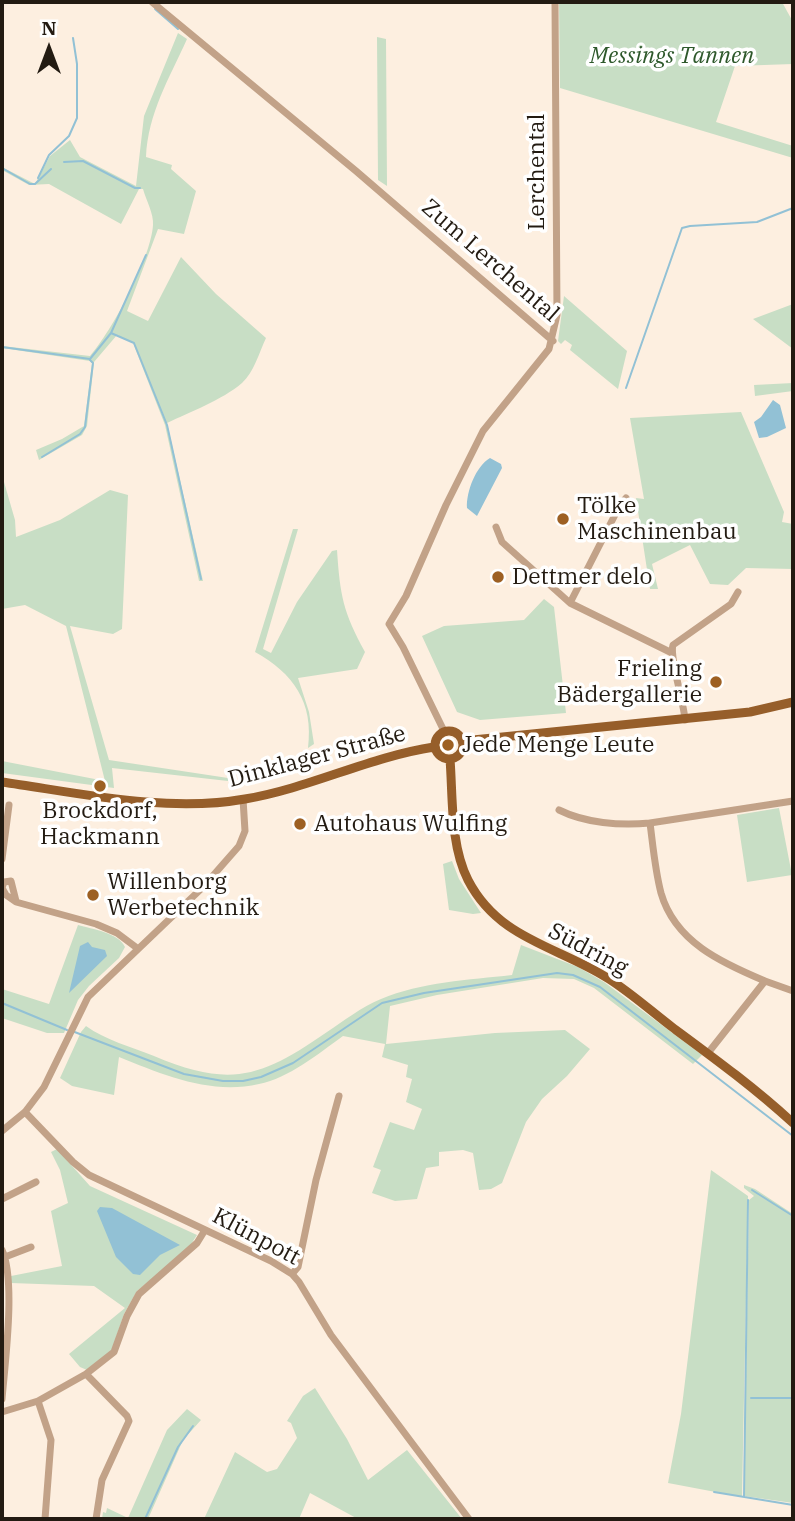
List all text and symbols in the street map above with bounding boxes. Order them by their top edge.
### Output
north arrow [14,14,84,84]
text: N [41,16,57,40]
park label: Messings Tannen [590,42,754,70]
street label: Lerchental [523,113,551,231]
street label: Zum Lerchental [416,194,564,328]
place label: Tölke Maschinenbau [577,492,737,546]
marker: Tölke Maschinenbau [555,511,571,527]
place label: Dettmer delo [512,563,653,591]
marker: Dettmer delo [490,569,506,585]
place label: Frieling Bädergallerie [557,655,702,709]
marker: Frieling Bädergallerie [708,674,724,690]
street label: Dinklager Straße [225,720,409,794]
place label: Jede Menge Leute [462,731,654,759]
marker: Jede Menge Leute [440,737,456,753]
marker: Brockdorf, Hackmann [92,778,108,794]
place label: Brockdorf, Hackmann [40,797,160,851]
place label: Autohaus Wulfing [314,810,507,838]
marker: Autohaus Wulfing [292,816,308,832]
place label: Willenborg Werbetechnik [107,868,259,922]
marker: Willenborg Werbetechnik [85,887,101,903]
street label: Südring [543,918,633,982]
street label: Klünpott [207,1202,305,1272]

